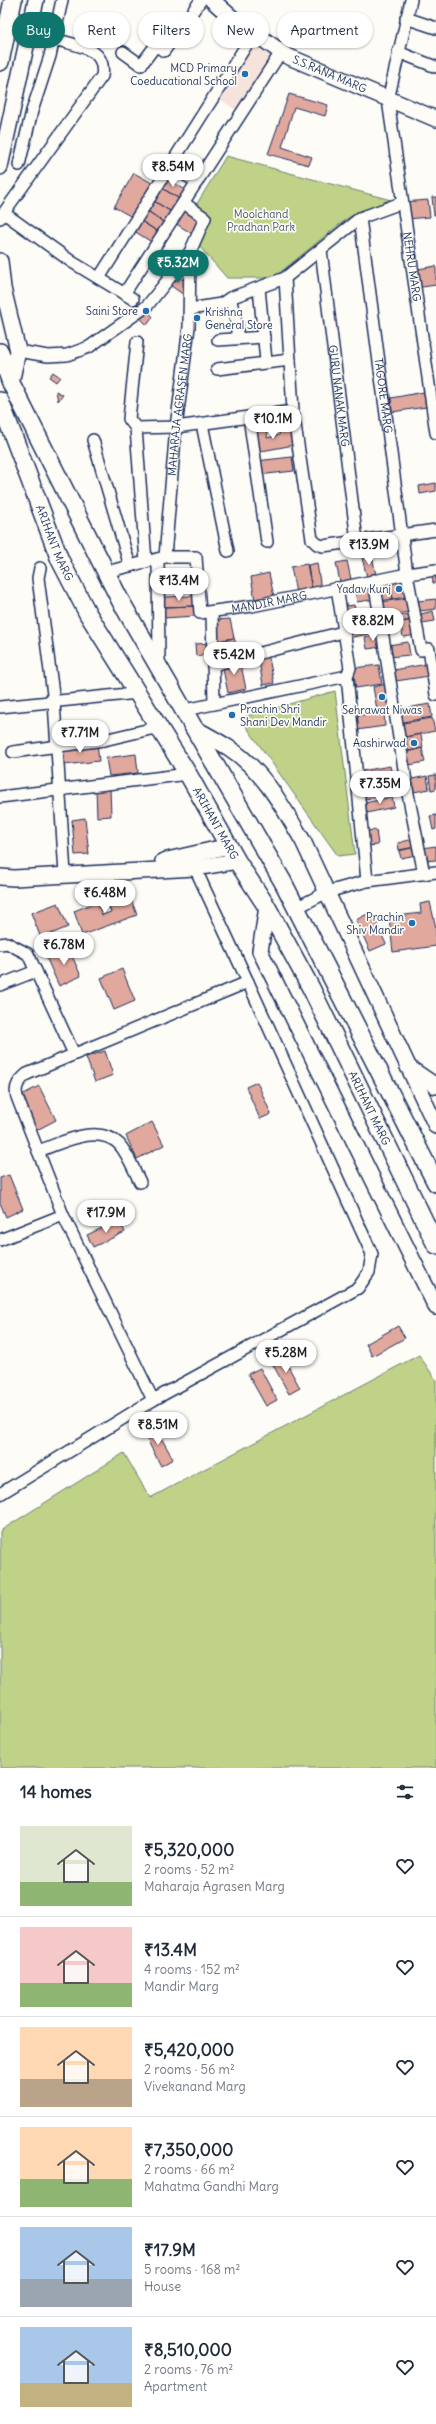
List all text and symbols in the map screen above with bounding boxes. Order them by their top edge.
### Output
chip: Buy [12,12,65,48]
chip: Rent [73,12,130,48]
chip: Filters [138,12,204,48]
chip: New [212,12,269,48]
chip: Apartment [277,12,373,48]
street label: S.S.RANA MARG [290,52,369,96]
place label: MCD Primary Coeducational School [130,61,237,88]
marker: MCD Primary Coeducational School [240,69,250,79]
pin: ₹8.54M [140,154,206,188]
text: ₹8.54M [151,158,195,175]
park label: Moolchand Pradhan Park [227,207,295,234]
street label: NEHRU MARG [400,231,424,302]
pin: ₹5.32M [145,250,211,284]
text: ₹5.32M [157,254,199,271]
place label: Saini Store [86,304,138,318]
place label: Krishna General Store [205,305,273,332]
marker: Saini Store [141,306,151,316]
marker: Krishna General Store [192,313,202,323]
street label: MAHARAJA AGRASEN MARG [165,333,195,476]
street label: GURU NANAK MARG [326,344,352,448]
street label: TAGORE MARG [372,357,395,434]
pin: ₹10.1M [240,406,306,440]
text: ₹10.1M [253,410,293,427]
street label: ARIHANT MARG [33,503,77,583]
pin: ₹13.9M [336,532,402,566]
text: ₹13.9M [349,536,389,553]
pin: ₹13.4M [146,568,212,602]
text: ₹13.4M [159,572,199,589]
place label: Yadav Kunj [337,582,391,596]
marker: Yadav Kunj [394,584,404,594]
street label: MANDIR MARG [230,588,308,616]
pin: ₹8.82M [340,608,406,642]
text: ₹8.82M [352,612,394,629]
pin: ₹5.42M [201,642,267,676]
text: ₹5.42M [213,646,255,663]
marker: Sehrawat Niwas [377,692,387,702]
place label: Prachin Shri Shani Dev Mandir [240,702,327,729]
place label: Sehrawat Niwas [342,703,422,717]
marker: Prachin Shri Shani Dev Mandir [227,710,237,720]
pin: ₹7.71M [47,720,113,754]
text: ₹7.71M [61,724,99,741]
place label: Aashirwad [353,736,407,750]
marker: Aashirwad [409,738,419,748]
pin: ₹7.35M [347,771,413,805]
text: ₹7.35M [359,775,401,792]
street label: ARIHANT MARG [190,785,242,862]
pin: ₹6.48M [72,880,138,914]
text: ₹6.48M [84,884,126,901]
place label: Prachin Shiv Mandir [346,910,405,937]
marker: Prachin Shiv Mandir [407,918,417,928]
pin: ₹6.78M [31,932,97,966]
text: ₹6.78M [43,936,85,953]
street label: ARIHANT MARG [345,1069,393,1148]
pin: ₹17.9M [73,1200,139,1234]
text: ₹17.9M [86,1204,126,1221]
pin: ₹5.28M [253,1340,319,1374]
text: ₹5.28M [265,1344,307,1361]
pin: ₹8.51M [125,1412,191,1446]
text: ₹8.51M [138,1416,178,1433]
text: 14 homes [20,1781,92,1803]
icon: filters [394,1781,416,1803]
text: ₹5,320,000 [144,1839,234,1861]
icon: home [52,1842,100,1890]
icon: heart [394,1855,416,1877]
text: 2 rooms · 52 m² [144,1861,234,1878]
text: Maharaja Agrasen Marg [144,1878,285,1895]
text: ₹13.4M [144,1939,197,1961]
icon: home [52,1943,100,1991]
icon: heart [394,1956,416,1978]
text: 4 rooms · 152 m² [144,1961,240,1978]
text: Mandir Marg [144,1978,219,1995]
text: ₹5,420,000 [144,2039,234,2061]
icon: home [52,2043,100,2091]
icon: heart [394,2056,416,2078]
text: 2 rooms · 56 m² [144,2061,235,2078]
text: Vivekanand Marg [144,2078,246,2095]
text: ₹7,350,000 [144,2139,233,2161]
icon: home [52,2143,100,2191]
icon: heart [394,2156,416,2178]
text: 2 rooms · 66 m² [144,2161,235,2178]
text: Mahatma Gandhi Marg [144,2178,279,2195]
text: ₹17.9M [144,2239,196,2261]
icon: home [52,2243,100,2291]
icon: heart [394,2256,416,2278]
text: 5 rooms · 168 m² [144,2261,240,2278]
text: House [144,2278,181,2295]
text: ₹8,510,000 [144,2339,232,2361]
icon: home [52,2343,100,2391]
icon: heart [394,2356,416,2378]
text: 2 rooms · 76 m² [144,2361,233,2378]
text: Apartment [144,2378,207,2395]

